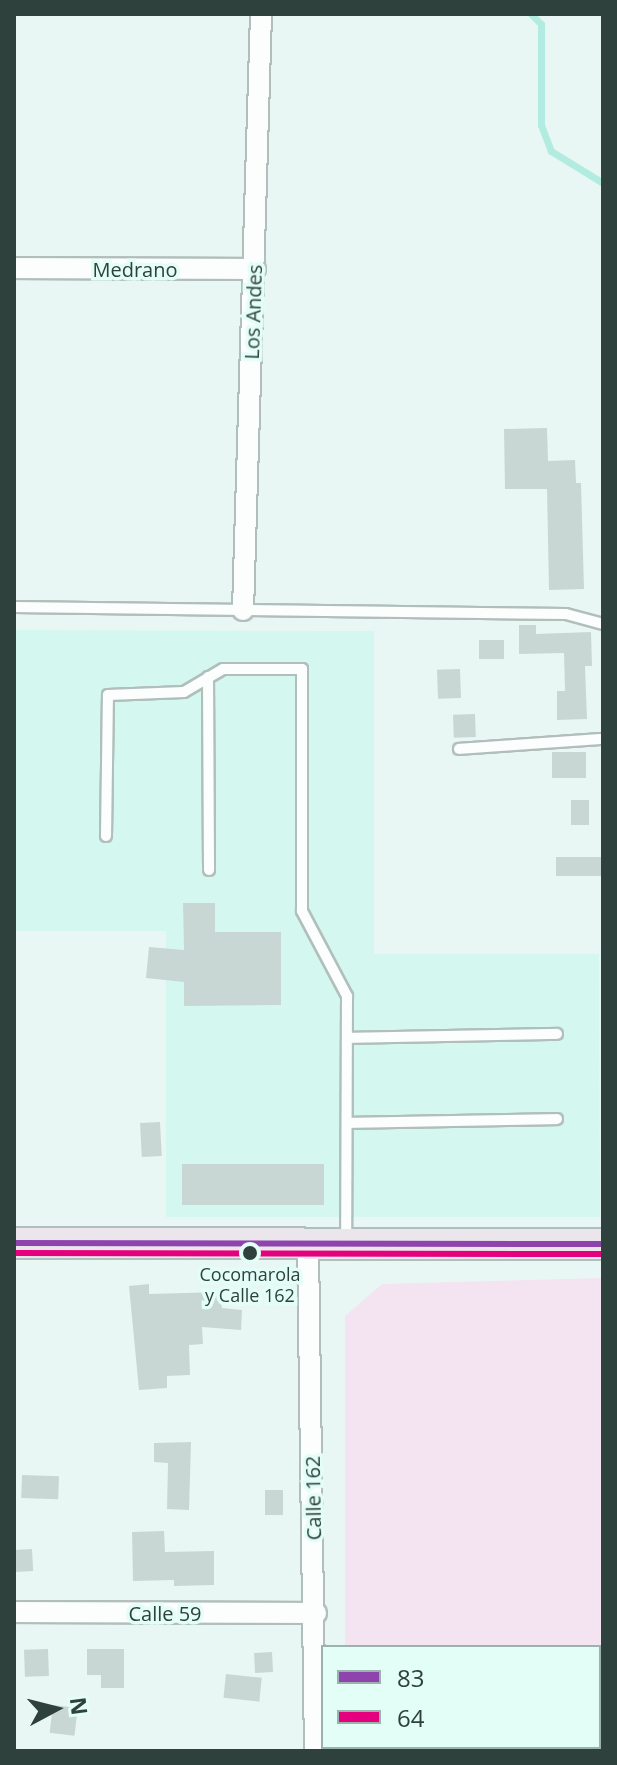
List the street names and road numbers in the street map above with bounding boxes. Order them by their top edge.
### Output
street label: Medrano [92,257,178,281]
street label: Los Andes [239,264,267,360]
street label: Calle 162 [300,1456,326,1540]
street label: Calle 59 [128,1601,202,1625]

